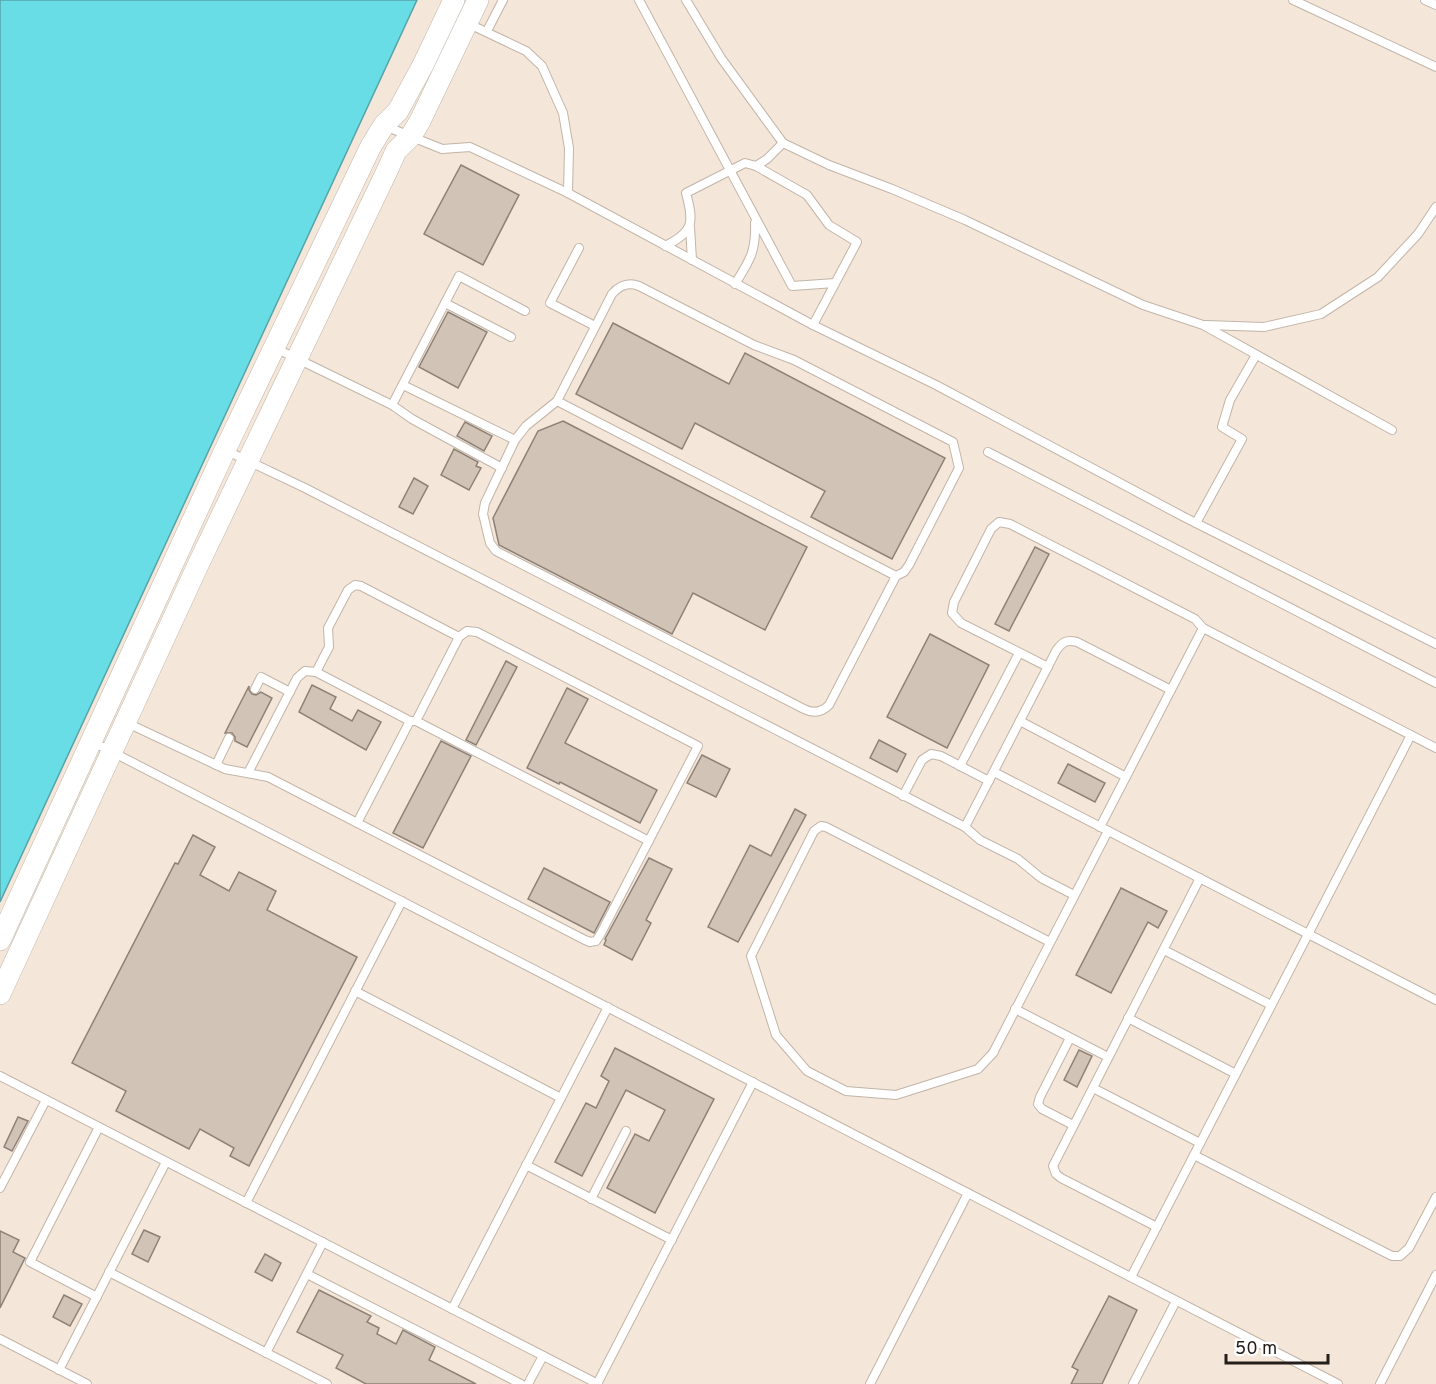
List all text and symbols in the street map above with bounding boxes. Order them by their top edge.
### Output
scale bar [1226,1327,1328,1365]
text: 50 m [1235,1338,1277,1361]

